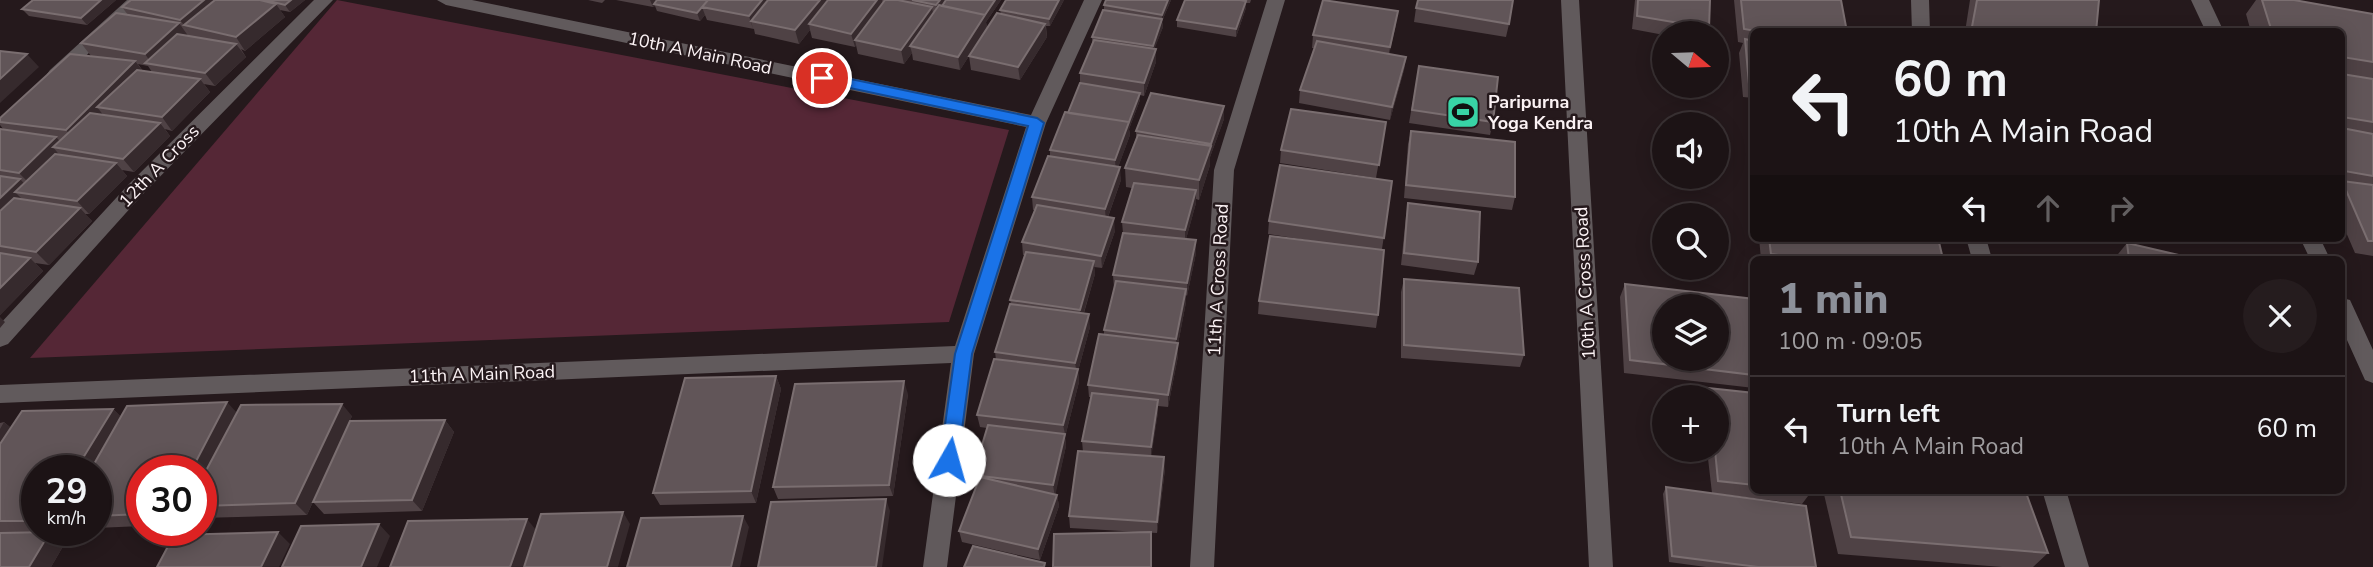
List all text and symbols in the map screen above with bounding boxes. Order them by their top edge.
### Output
north arrow [1652,21,1729,98]
map controls [1652,21,1729,462]
street label: 10th A Main Road [626,26,774,80]
text: 60 m [1893,46,2008,113]
pin [792,48,852,108]
icon: left [1778,56,1869,147]
icon: arrive [803,59,841,97]
place label: Paripurna Yoga Kendra [1487,90,1593,135]
sports icon: Paripurna Yoga Kendra [1444,93,1482,131]
text: 10th A Main Road [1893,110,2153,153]
button: sound [1652,112,1729,189]
street label: 12th A Cross [113,119,205,213]
icon: left [1956,189,1994,227]
icon: ahead [2029,189,2067,227]
icon: right [2102,189,2140,227]
street label: 11th A Cross Road [1202,203,1234,357]
button: search [1652,203,1729,280]
street label: 10th A Cross Road [1569,206,1601,360]
text: 1 min [1778,271,1888,328]
button: close [2243,279,2317,353]
button: layers [1652,294,1729,371]
text: 100 m · 09:05 [1778,326,1923,357]
street label: 11th A Main Road [408,359,556,389]
button: + [1652,385,1729,462]
text: Turn left [1837,396,1940,431]
icon: left [1778,410,1816,448]
text: 60 m [2257,411,2317,446]
position arrow [912,423,986,497]
text: 10th A Main Road [1837,431,2024,462]
speed limit sign: 30 [126,455,217,546]
text: 29 [45,468,88,515]
text: km/h [47,506,86,530]

